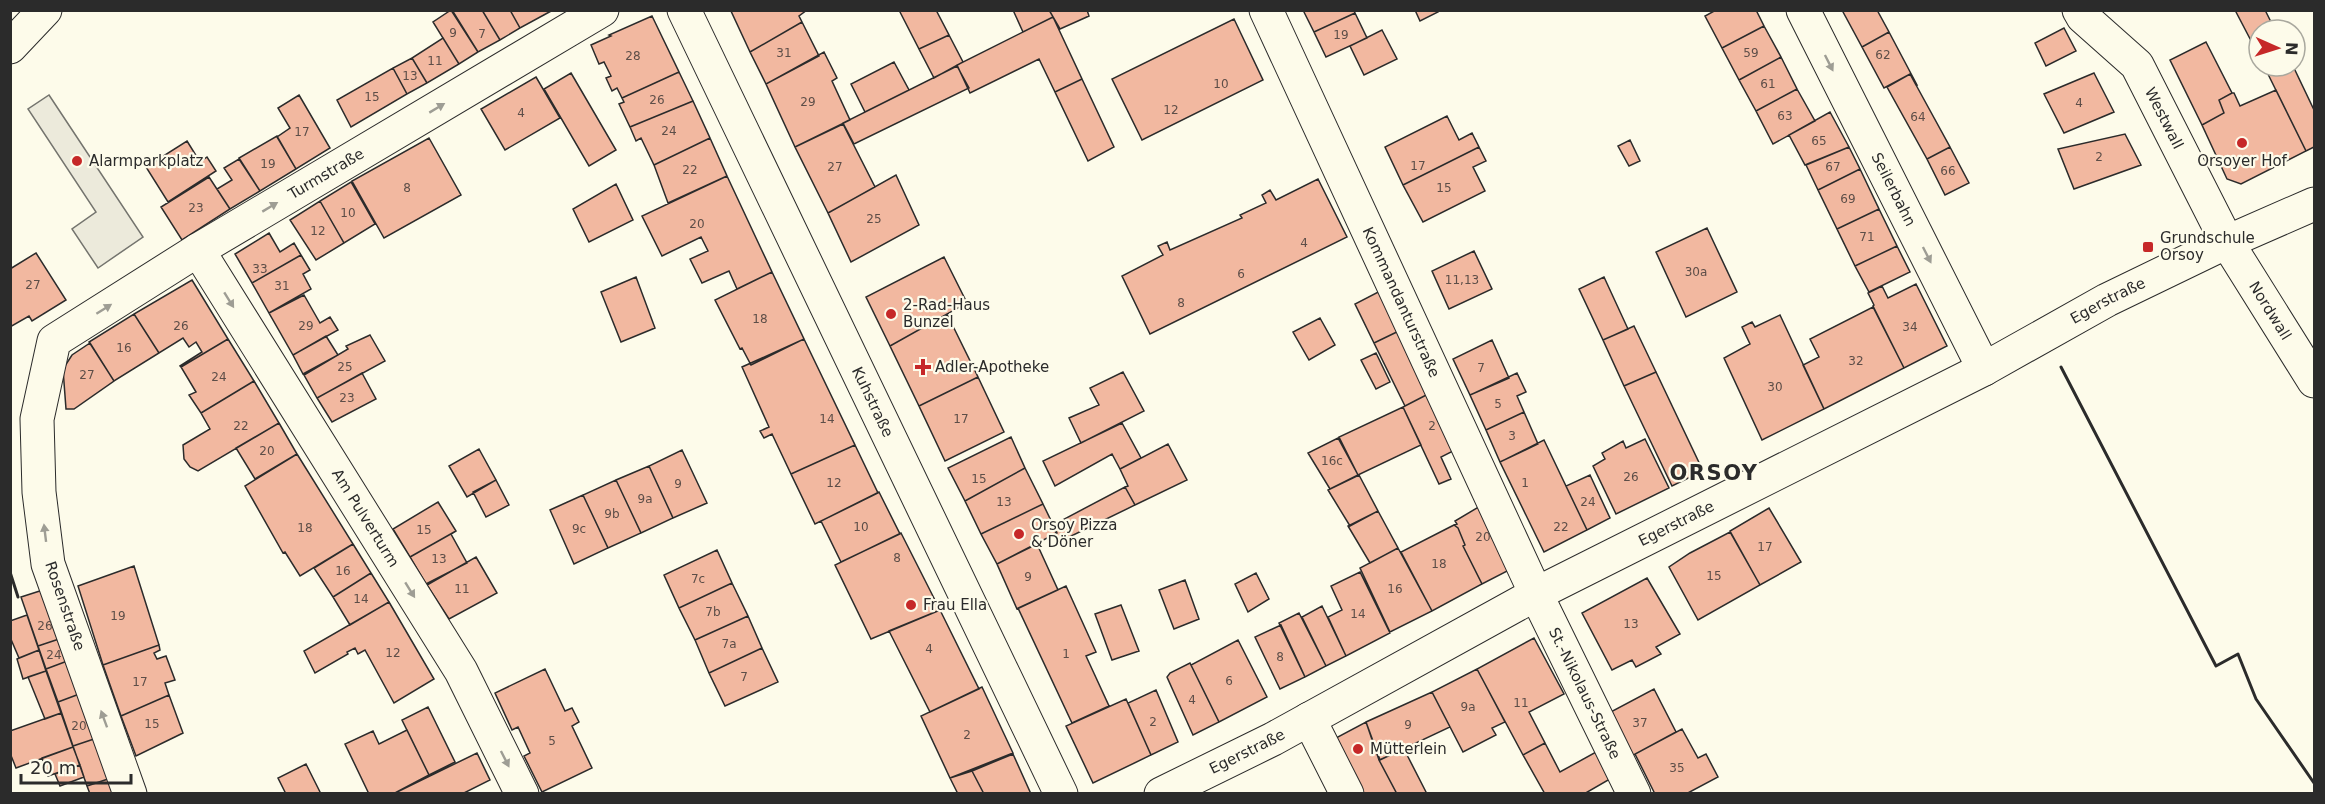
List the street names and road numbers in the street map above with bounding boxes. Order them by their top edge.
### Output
street label: Westwall [2141,84,2187,152]
street label: Turmstraße [284,144,367,204]
street label: Seilerbahn [1867,150,1920,229]
street label: Kommandanturstraße [1359,224,1444,380]
street label: Egerstraße [2067,274,2148,328]
street label: Nordwall [2245,278,2295,343]
street label: Kuhstraße [848,364,897,440]
street label: Am Pulverturm [328,466,403,570]
street label: Egerstraße [1635,497,1717,550]
street label: Rosenstraße [41,559,89,653]
street label: St.-Nikolaus-Straße [1545,625,1624,762]
street label: Egerstraße [1206,725,1288,778]

